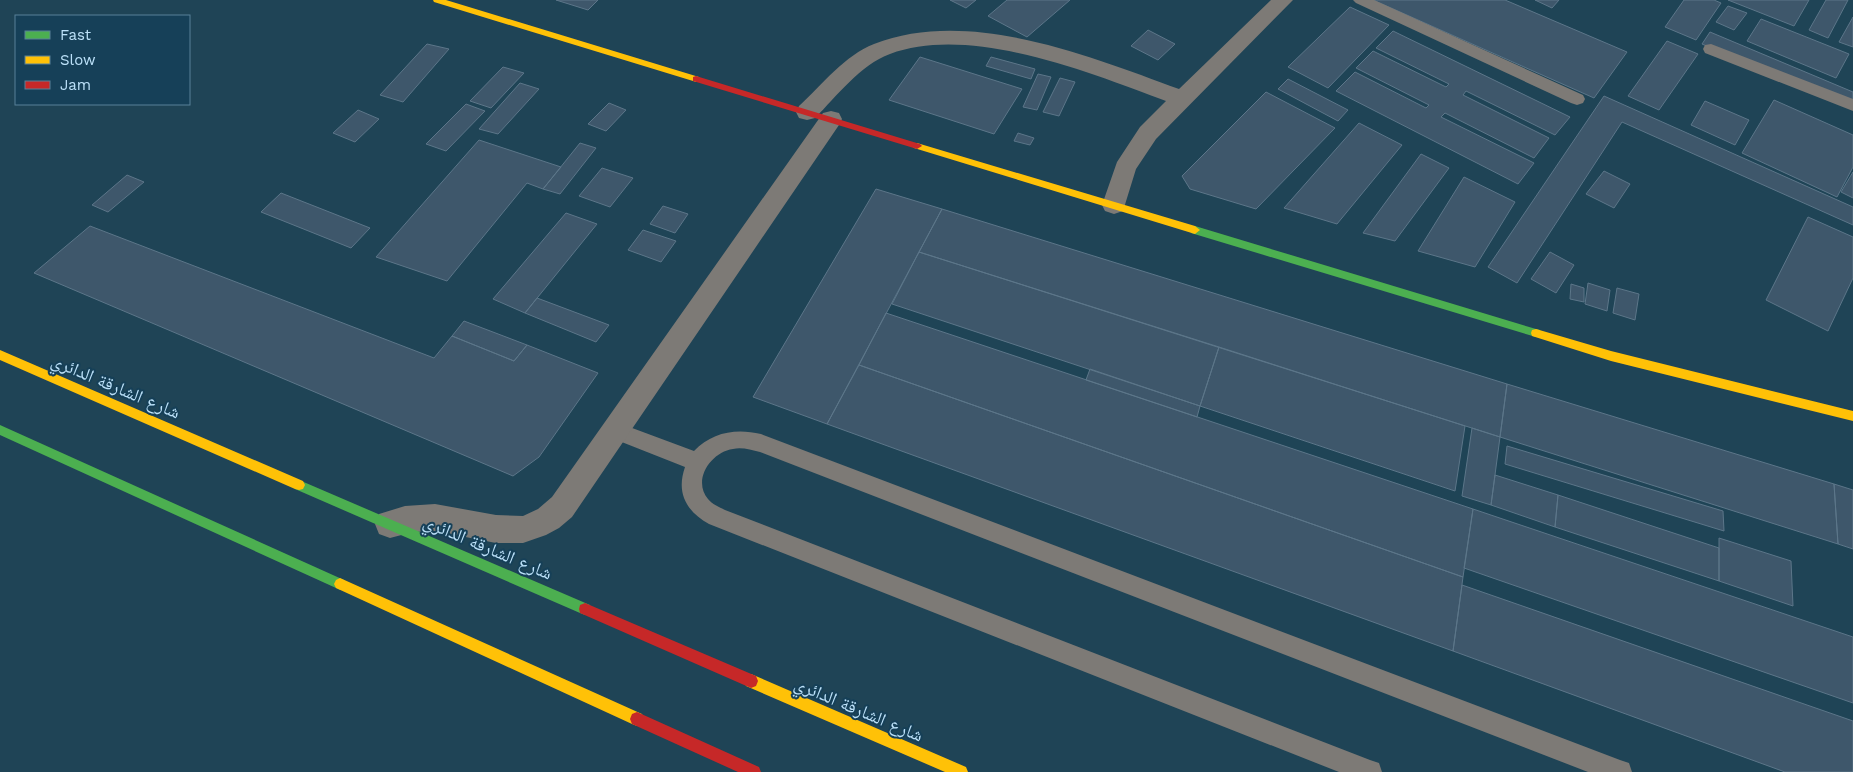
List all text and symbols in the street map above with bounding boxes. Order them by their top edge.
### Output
legend [15,15,190,105]
text: Fast [60,26,92,44]
text: Slow [60,51,96,69]
text: Jam [60,76,91,94]
street label: شارع الشارقة الدائري [47,349,184,427]
street label: شارع الشارقة الدائري [419,510,556,588]
street label: شارع الشارقة الدائري [790,672,927,750]

